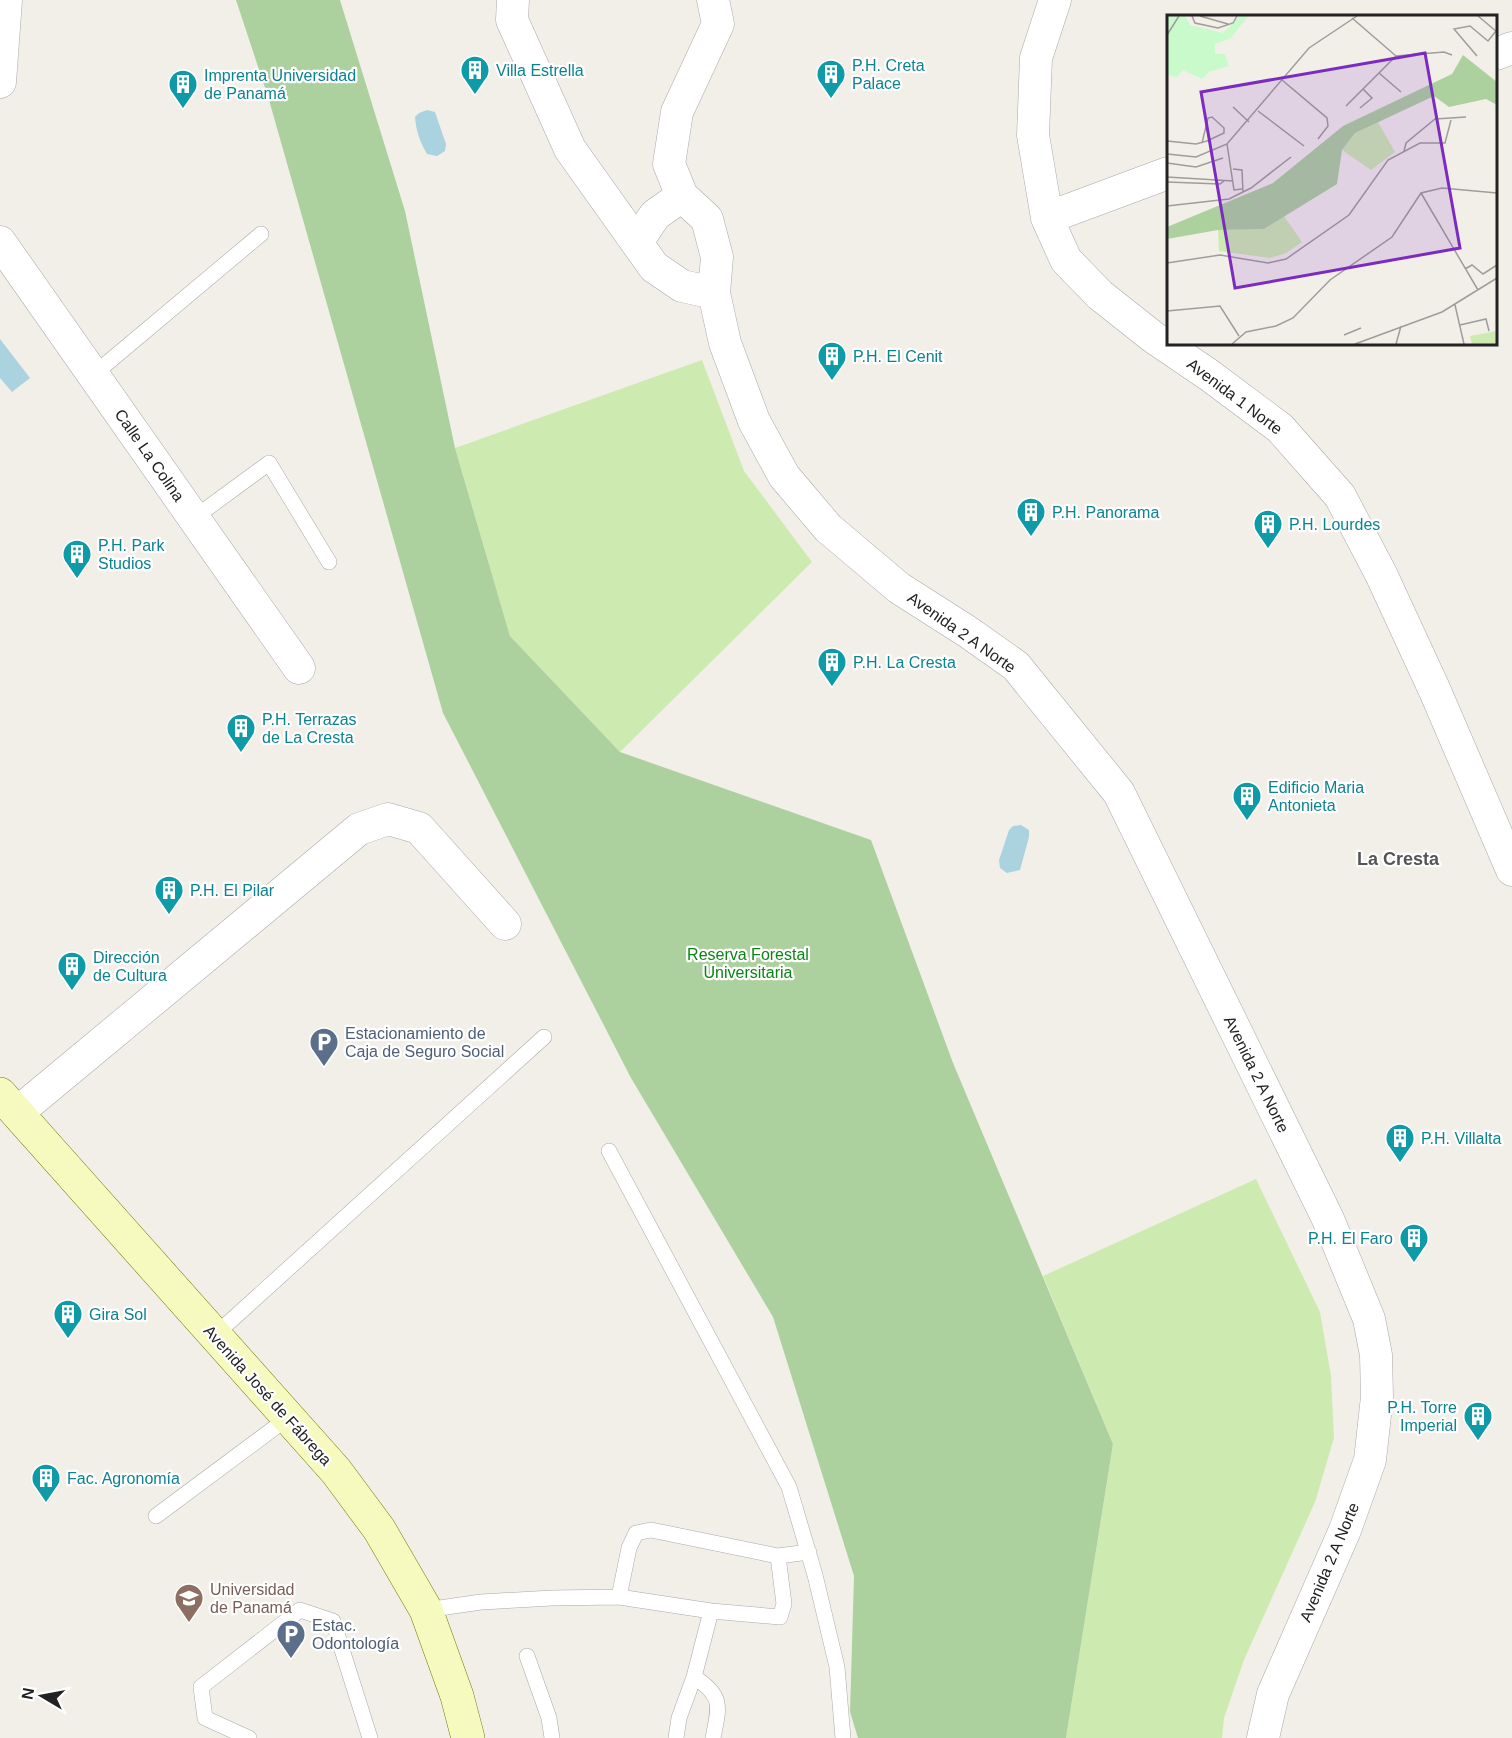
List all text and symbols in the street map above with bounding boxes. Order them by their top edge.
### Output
inset map [1167,15,1497,345]
building icon: Villa Estrella [459,54,491,96]
place label: P.H. Creta Palace [852,57,925,92]
building icon: P.H. Creta Palace [815,58,847,100]
place label: Villa Estrella [496,62,584,79]
place label: Imprenta Universidad de Panamá [204,67,356,102]
building icon: Imprenta Universidad de Panamá [167,68,199,110]
building icon: P.H. El Cenit [816,340,848,382]
place label: P.H. El Cenit [853,348,943,365]
street label: Avenida 1 Norte [1184,355,1286,438]
street label: Calle La Colina [112,406,188,505]
building icon: P.H. Panorama [1015,496,1047,538]
place label: P.H. Panorama [1052,504,1159,521]
building icon: P.H. Lourdes [1252,508,1284,550]
place label: P.H. Lourdes [1289,516,1380,533]
place label: P.H. Park Studios [98,537,165,572]
building icon: P.H. Park Studios [61,538,93,580]
street label: Avenida 2 A Norte [904,589,1019,676]
building icon: P.H. La Cresta [816,646,848,688]
place label: P.H. La Cresta [853,654,956,671]
place label: P.H. Terrazas de La Cresta [262,711,357,746]
building icon: P.H. Terrazas de La Cresta [225,712,257,754]
place label: Edificio Maria Antonieta [1268,779,1364,814]
building icon: Edificio Maria Antonieta [1231,780,1263,822]
district label: La Cresta [1357,849,1440,869]
building icon: P.H. El Pilar [153,874,185,916]
place label: P.H. El Pilar [190,882,275,899]
park label: Reserva Forestal Universitaria [687,946,809,981]
place label: Dirección de Cultura [93,949,167,984]
building icon: Dirección de Cultura [56,950,88,992]
street label: Avenida 2 A Norte [1221,1013,1292,1135]
place label: Estacionamiento de Caja de Seguro Social [345,1025,504,1060]
parking icon: Estacionamiento de Caja de Seguro Social [308,1026,340,1068]
building icon: P.H. Villalta [1384,1122,1416,1164]
place label: P.H. Villalta [1421,1130,1501,1147]
building icon: P.H. El Faro [1398,1222,1430,1264]
place label: P.H. El Faro [1308,1230,1393,1247]
building icon: Gira Sol [52,1298,84,1340]
place label: Gira Sol [89,1306,147,1323]
street label: Avenida José de Fábrega [200,1322,335,1469]
place label: P.H. Torre Imperial [1387,1399,1457,1434]
building icon: P.H. Torre Imperial [1462,1400,1494,1442]
building icon: Fac. Agronomía [30,1462,62,1504]
place label: Fac. Agronomía [67,1470,180,1487]
street label: Avenida 2 A Norte [1297,1500,1362,1624]
place label: Universidad de Panamá [210,1581,294,1616]
school or university icon: Universidad de Panamá [173,1582,205,1624]
place label: Estac. Odontología [312,1617,399,1652]
parking icon: Estac. Odontología [275,1618,307,1660]
north arrow [12,1666,72,1726]
text: N [18,1686,37,1701]

